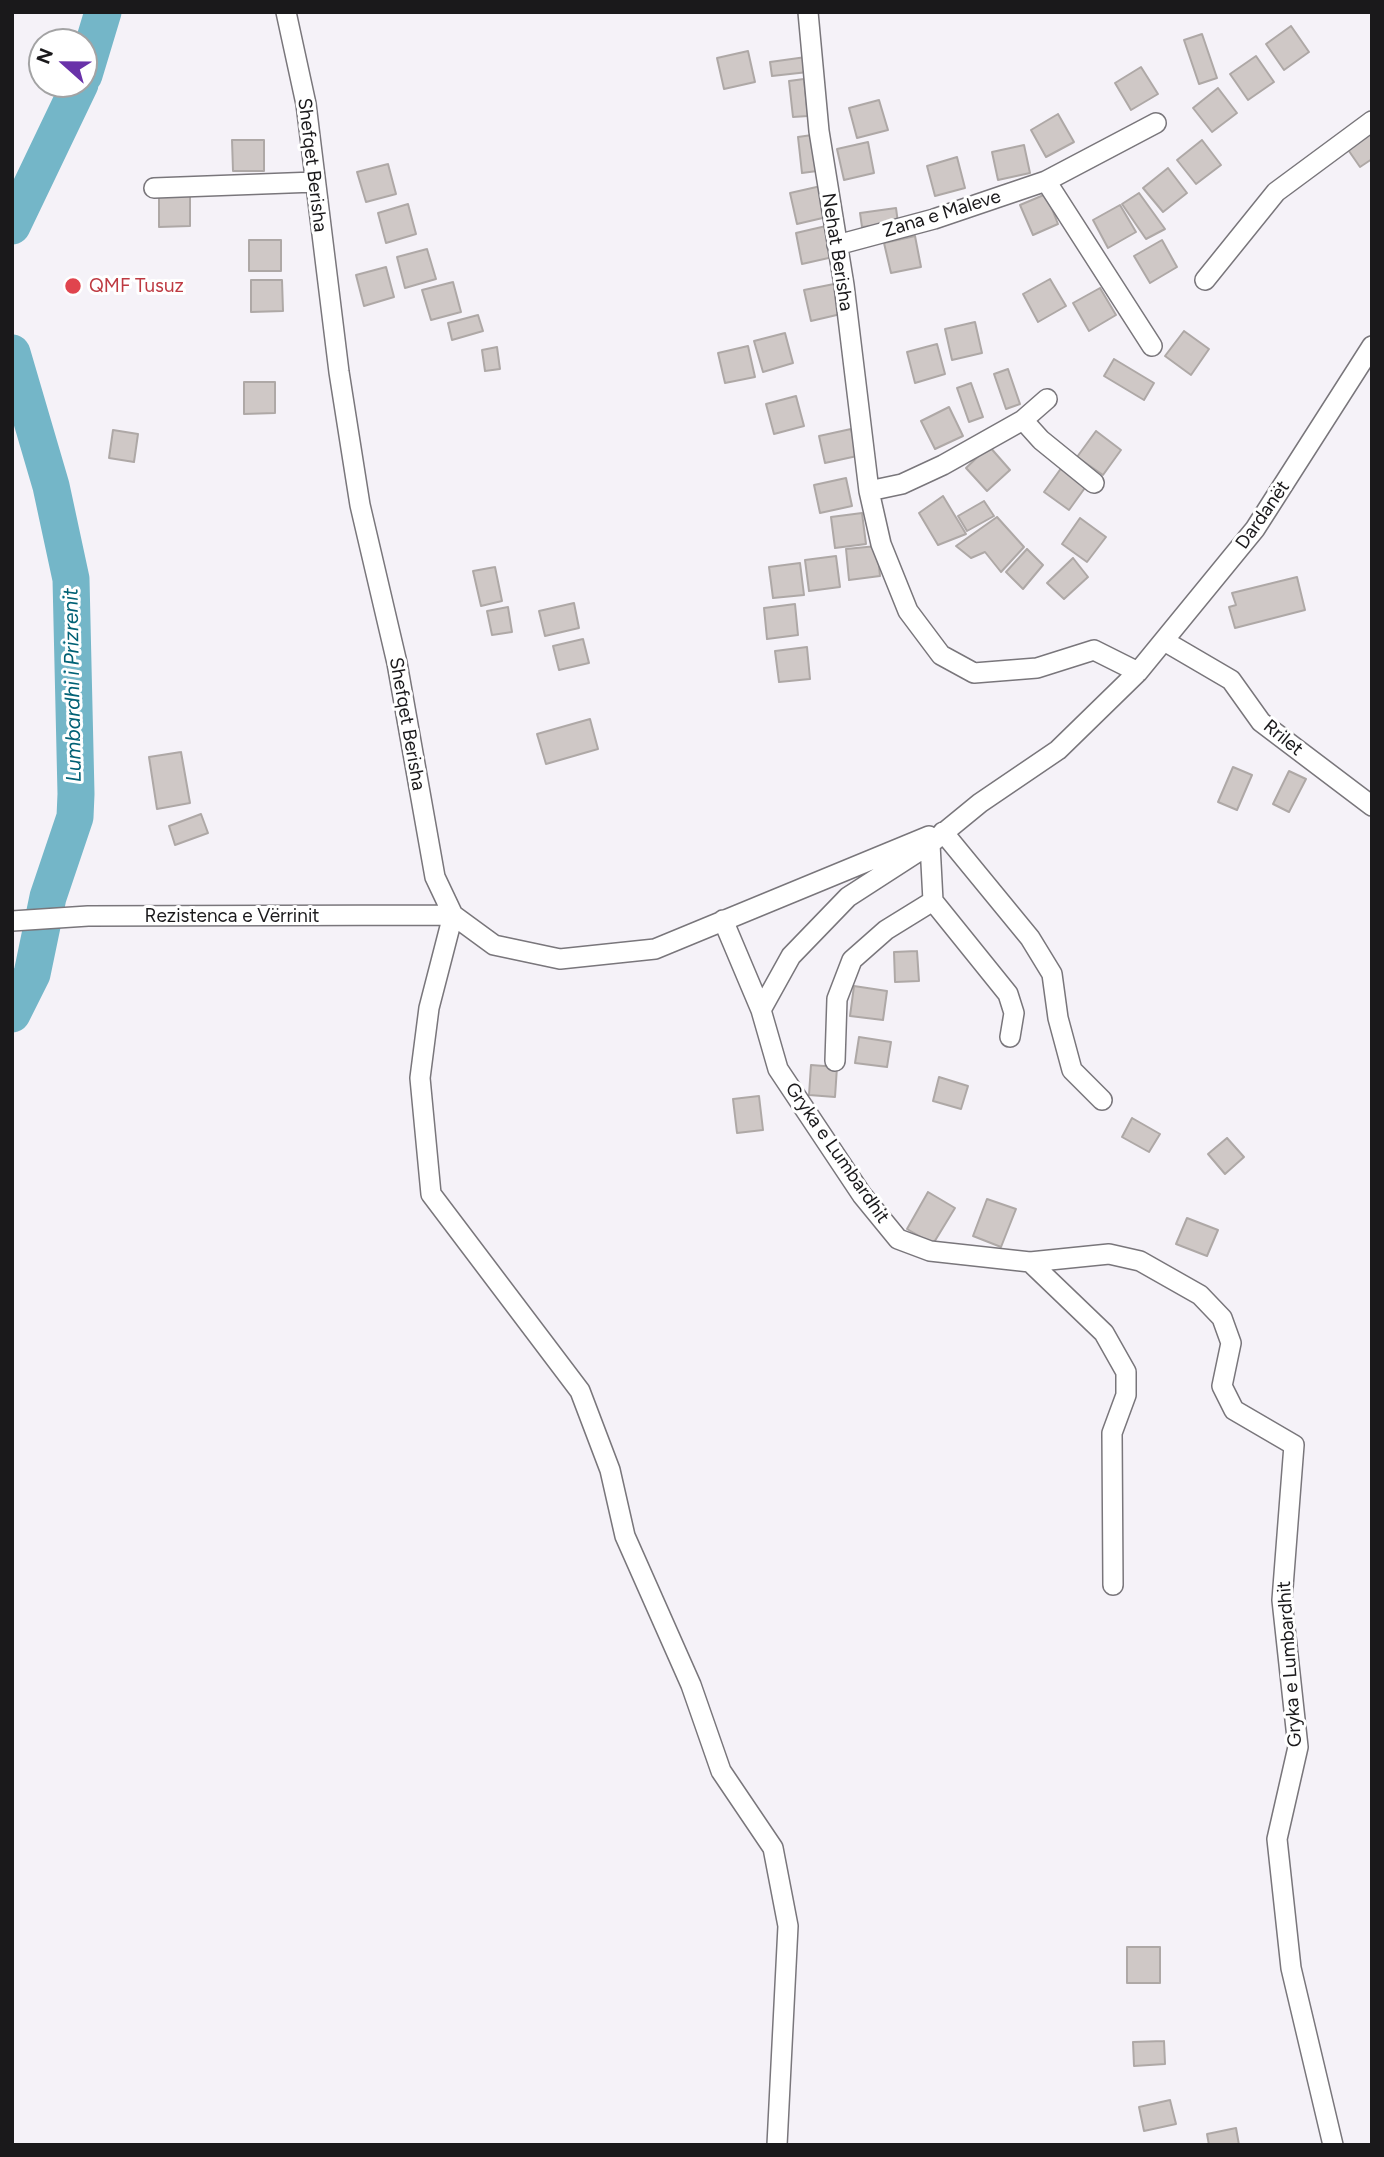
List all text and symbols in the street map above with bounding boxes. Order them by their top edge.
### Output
north arrow [28,28,98,98]
text: N [31,45,58,67]
street label: Shefqet Berisha [292,97,332,233]
street label: Zana e Maleve [880,185,1004,243]
street label: Nehat Berisha [816,191,858,313]
place label: QMF Tusuz [89,275,184,297]
marker: QMF Tusuz [63,276,83,296]
street label: Dardanët [1231,476,1295,554]
water label: Lumbardhi i Prizrenit [59,588,87,782]
street label: Shefqet Berisha [384,656,430,792]
street label: Rrilet [1259,715,1307,761]
street label: Rezistenca e Vërrinit [145,905,319,927]
street label: Gryka e Lumbardhit [780,1078,894,1228]
street label: Gryka e Lumbardhit [1273,1580,1307,1748]

